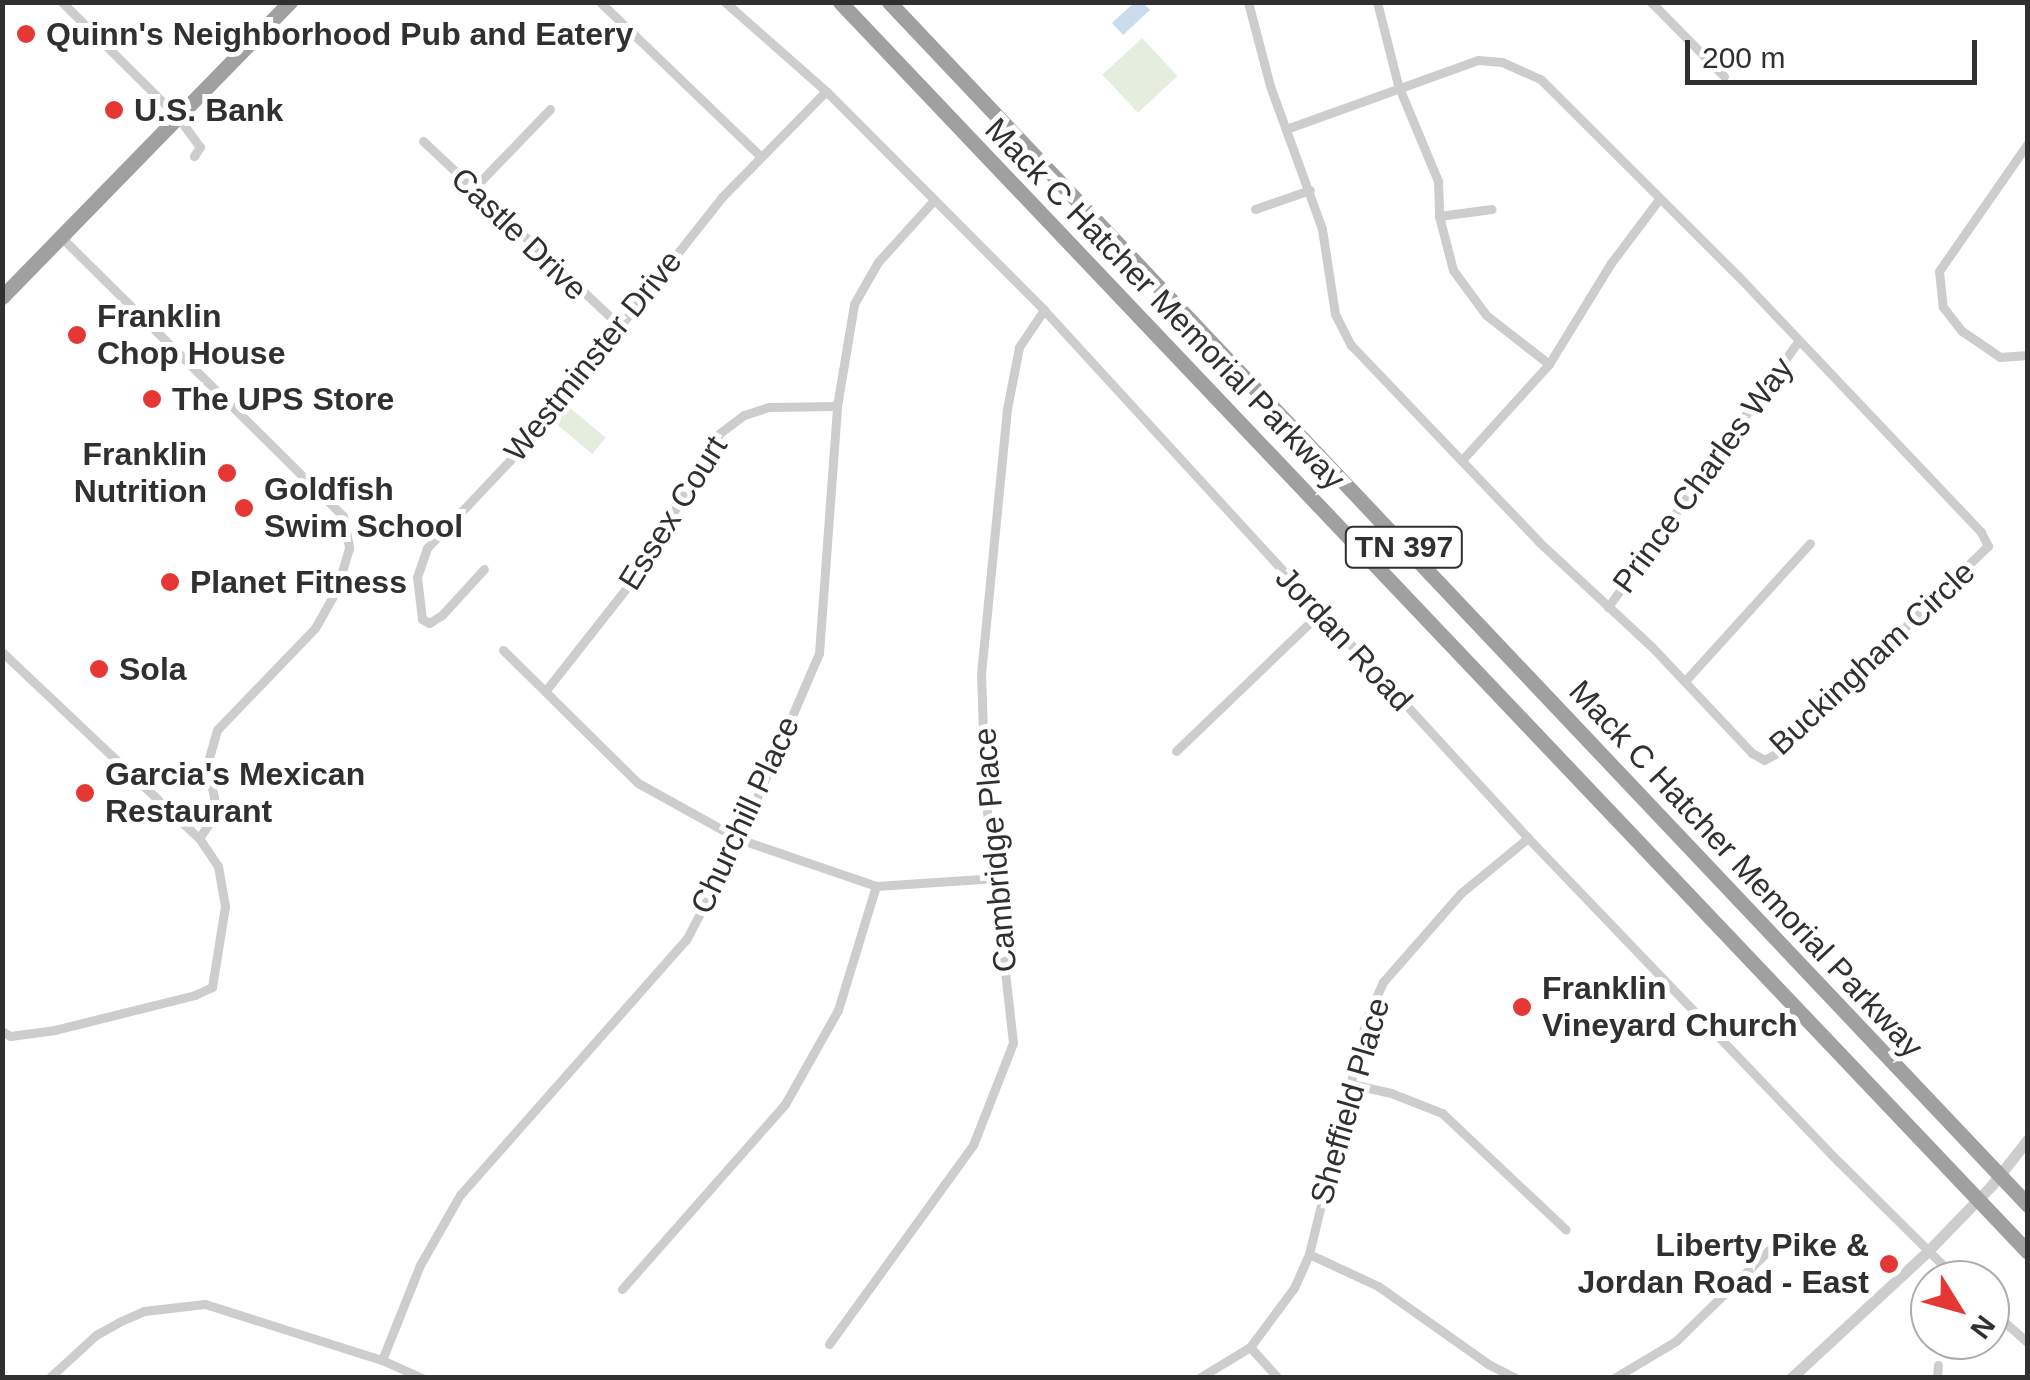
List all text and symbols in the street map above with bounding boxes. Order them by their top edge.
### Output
place label: Quinn's Neighborhood Pub and Eatery [46,15,633,53]
scale bar [1690,20,1982,82]
marker: Quinn's Neighborhood Pub and Eatery [15,23,37,45]
text: 200 m [1702,41,1785,74]
place label: U.S. Bank [134,91,283,129]
marker: U.S. Bank [103,99,125,121]
street label: Mack C Hatcher Memorial Parkway [977,110,1353,498]
street label: Castle Drive [443,160,595,308]
street label: Westminster Drive [496,243,690,469]
place label: Franklin Chop House [97,298,285,373]
marker: Franklin Chop House [66,324,88,346]
street label: Prince Charles Way [1605,350,1801,600]
place label: The UPS Store [172,380,394,418]
marker: The UPS Store [141,388,163,410]
street label: Essex Court [611,429,735,597]
place label: Franklin Nutrition [74,436,207,511]
marker: Franklin Nutrition [216,462,238,484]
place label: Goldfish Swim School [264,471,463,546]
marker: Goldfish Swim School [233,497,255,519]
road number: TN 397 [1344,522,1464,572]
street label: Buckingham Circle [1761,553,1983,763]
street label: Jordan Road [1267,559,1421,719]
place label: Planet Fitness [190,563,407,601]
marker: Planet Fitness [159,571,181,593]
place label: Sola [119,650,187,688]
marker: Sola [88,658,110,680]
street label: Mack C Hatcher Memorial Parkway [1561,673,1931,1065]
street label: Churchill Place [683,710,807,920]
street label: Cambridge Place [965,726,1025,974]
place label: Garcia's Mexican Restaurant [105,756,365,831]
marker: Garcia's Mexican Restaurant [74,782,96,804]
place label: Franklin Vineyard Church [1542,970,1797,1045]
street label: Sheffield Place [1302,993,1398,1209]
marker: Franklin Vineyard Church [1511,996,1533,1018]
place label: Liberty Pike & Jordan Road - East [1577,1227,1869,1302]
marker: Liberty Pike & Jordan Road - East [1878,1253,1900,1275]
north arrow [1910,1260,2010,1360]
text: N [1964,1310,2001,1345]

